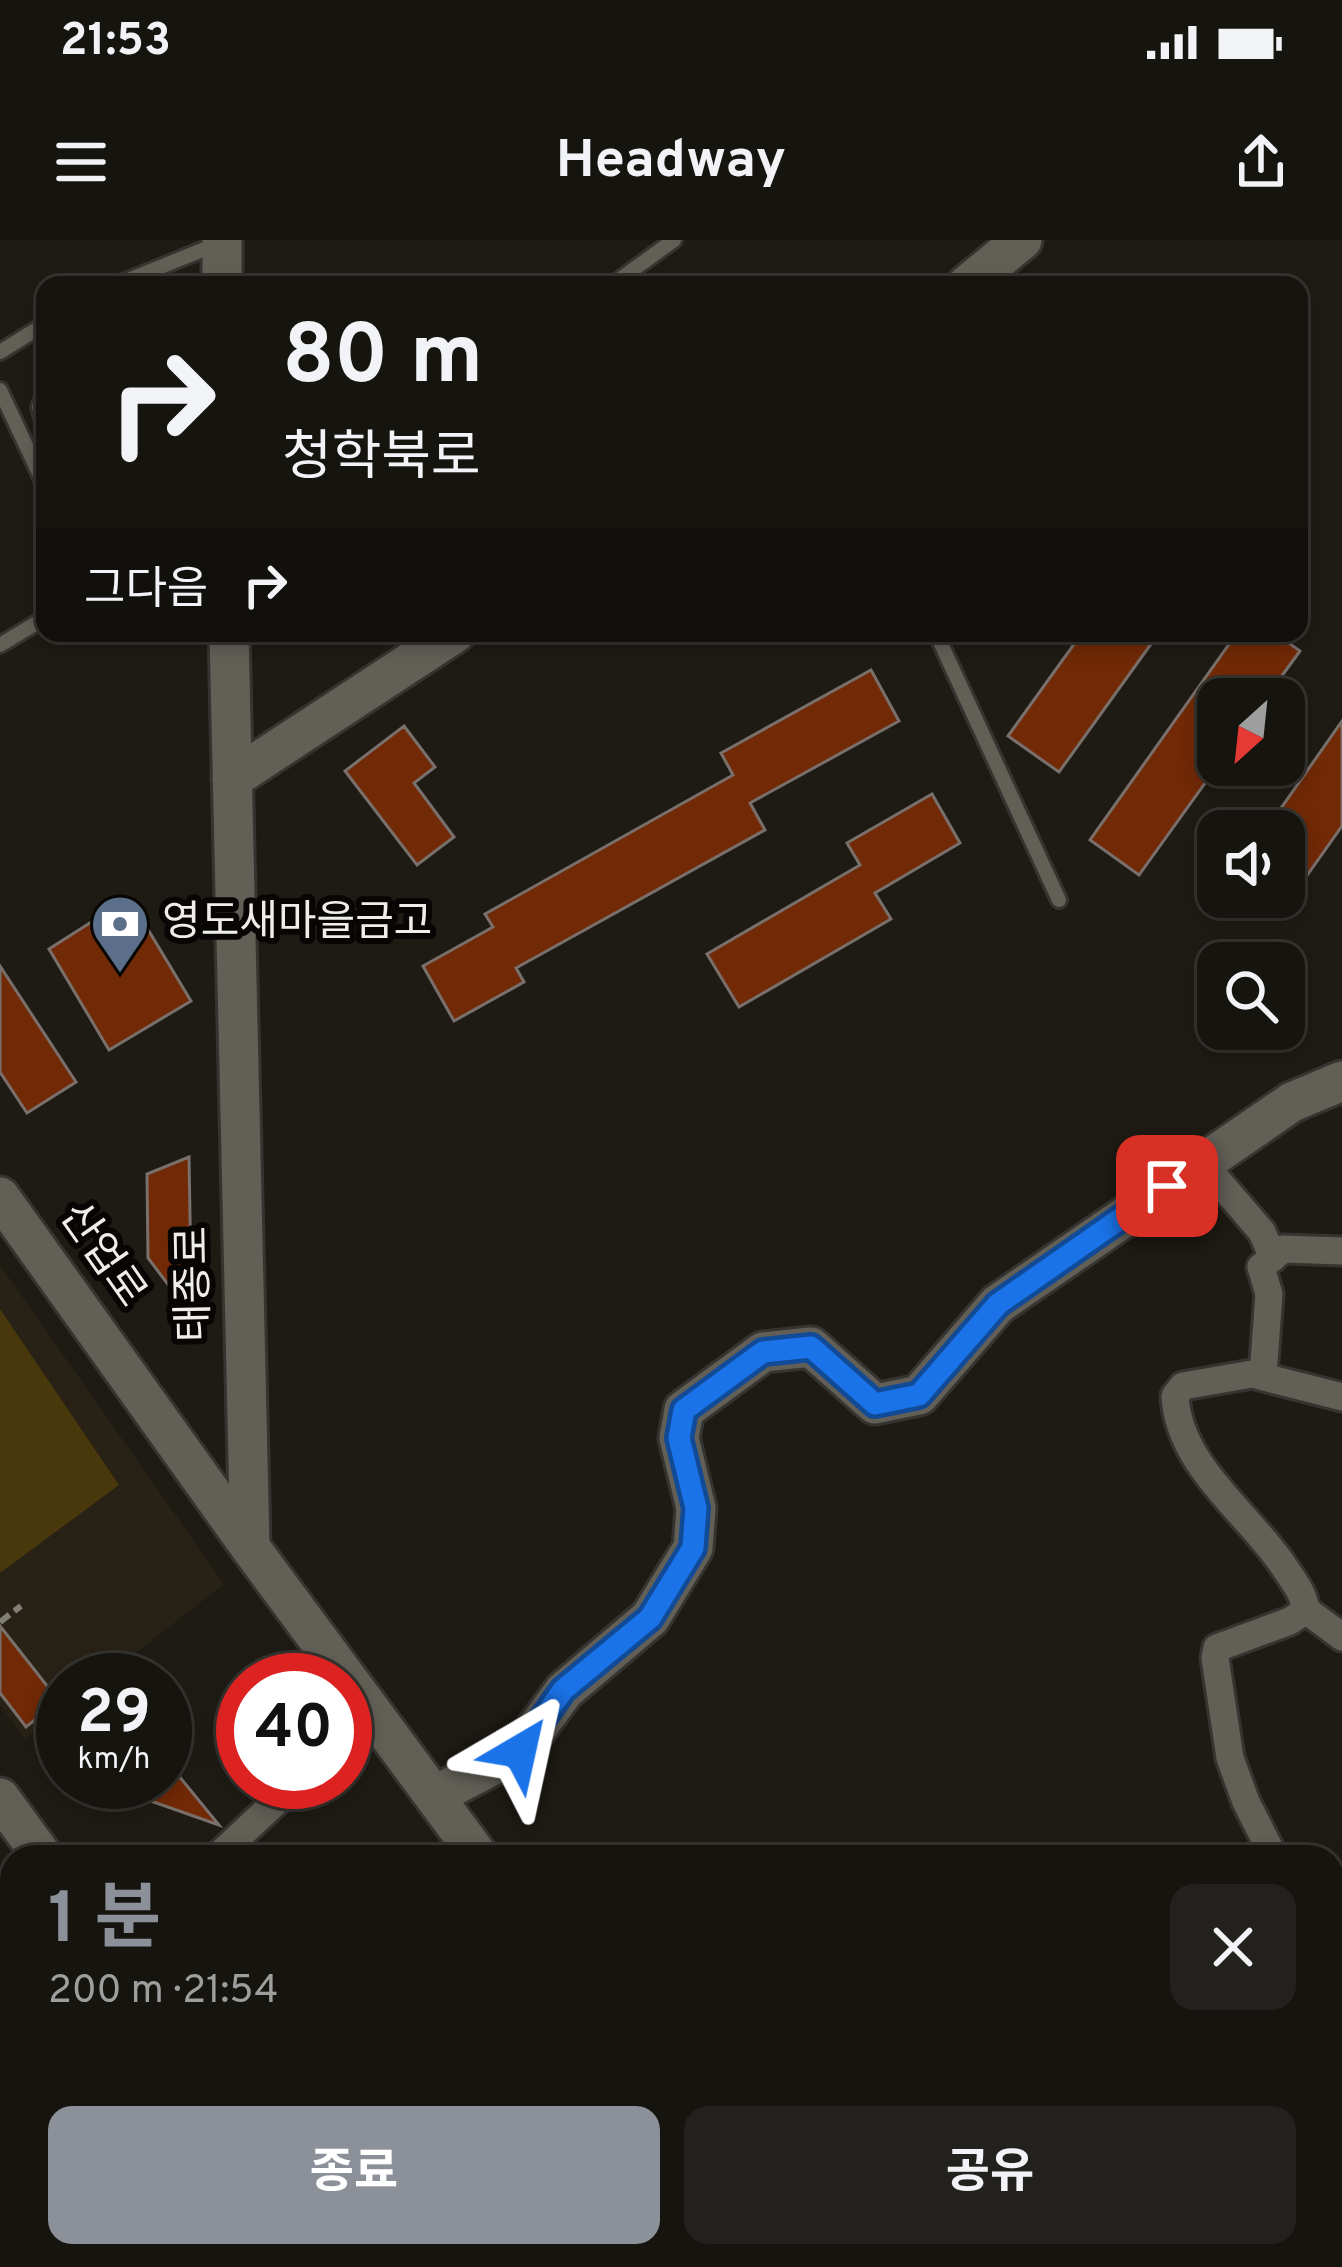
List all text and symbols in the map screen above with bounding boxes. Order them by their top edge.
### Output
text: 21:53 [60,14,171,71]
text: Headway [556,128,786,197]
icon: menu [48,129,114,195]
icon: share [1228,129,1294,195]
text: 80 m [282,307,483,413]
icon: right [84,324,240,480]
text: 청학북로 [282,426,481,495]
icon: right [232,552,298,618]
text: 그다음 [84,563,208,620]
north arrow [1197,678,1305,786]
map controls [1197,678,1305,1050]
button: sound [1197,810,1305,918]
bank icon: 영도새마을금고 [89,893,151,975]
place label: 영도새마을금고 [162,898,432,951]
button: search [1197,942,1305,1050]
pin [1116,1135,1218,1237]
icon: arrive [1134,1153,1200,1219]
street label: 산업로 [46,1193,156,1319]
street label: 태종로 [168,1226,224,1342]
speed limit sign: 40 [216,1653,372,1809]
text: 29 [77,1678,151,1754]
position arrow [457,1688,583,1814]
text: km/h [78,1742,150,1779]
text: 1 분 [48,1877,161,1969]
button: close [1170,1884,1296,2010]
text: 200 m · 21:54 [48,1968,279,2017]
button: 종료 [48,2106,660,2244]
button: 공유 [684,2106,1296,2244]

